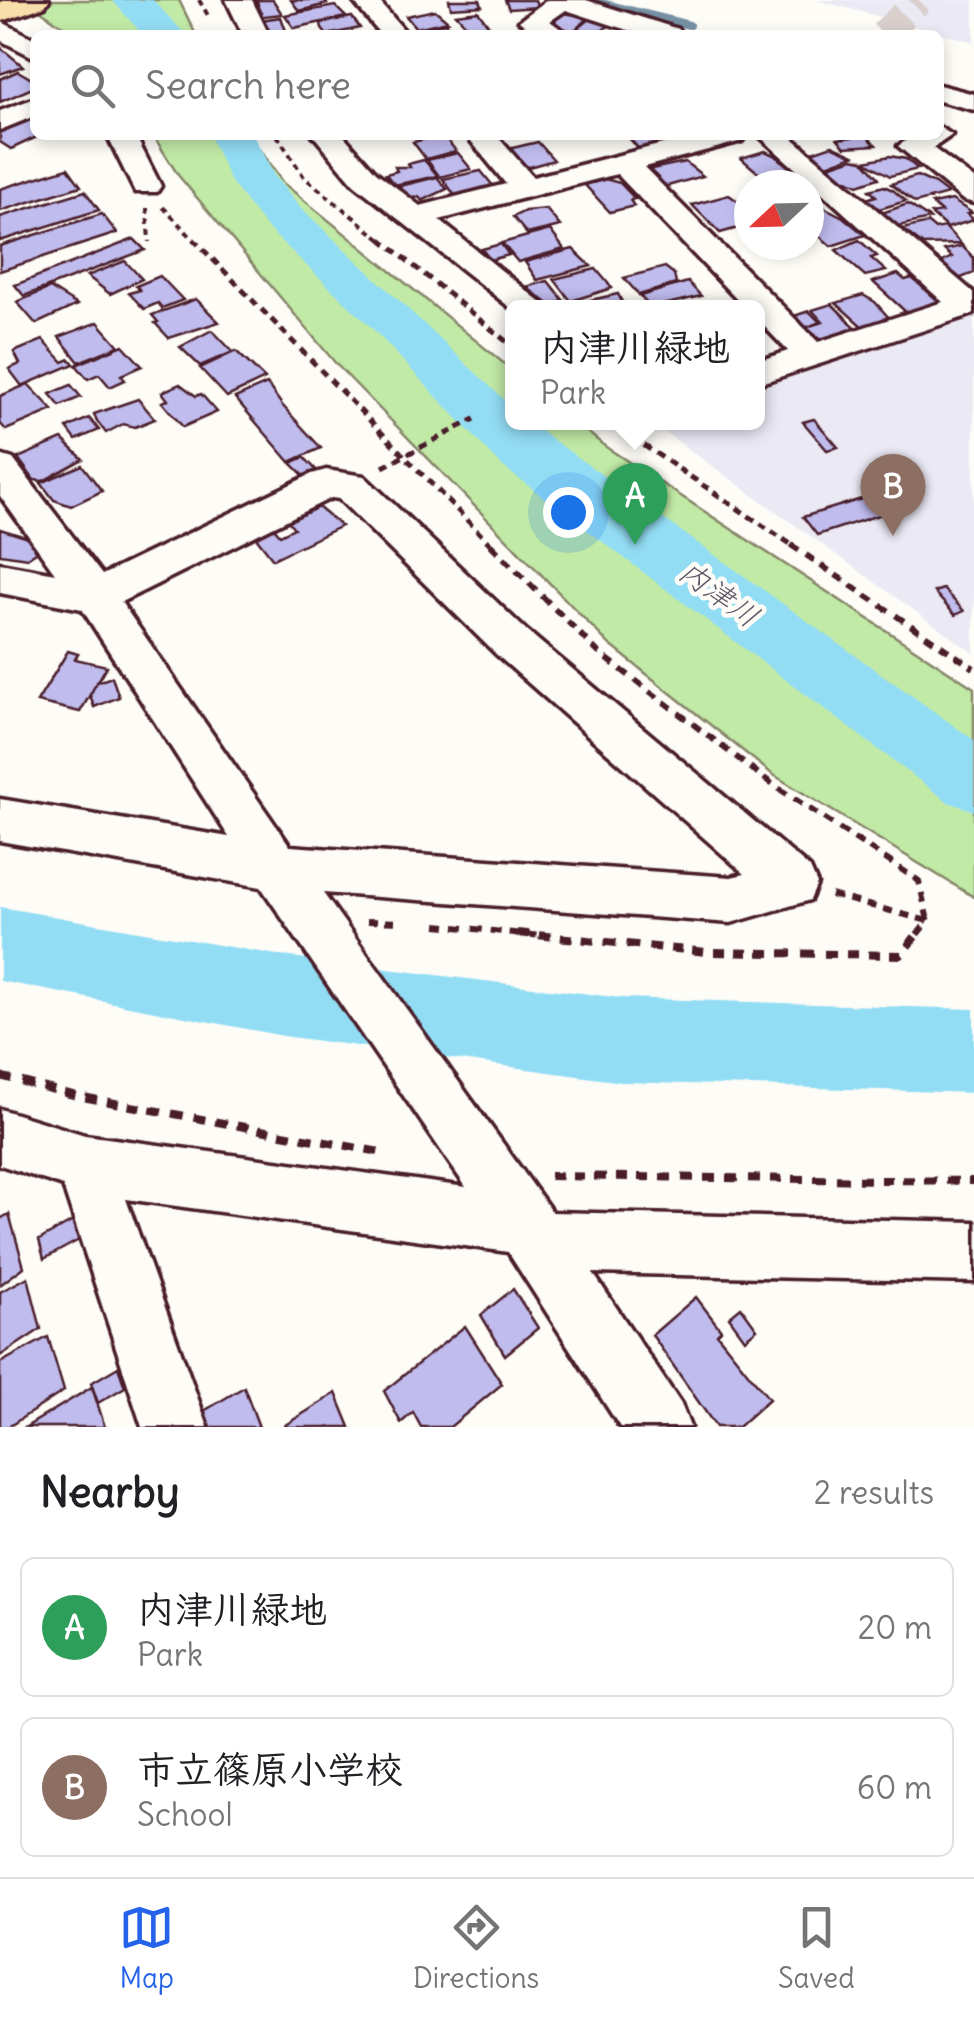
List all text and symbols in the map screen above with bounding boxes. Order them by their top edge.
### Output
search box [30,30,944,140]
icon: search [65,58,120,113]
text: Search here [145,62,351,109]
north arrow [734,170,824,260]
popup [505,300,765,430]
text: 内津川緑地 [540,324,730,371]
text: Park [540,372,606,413]
pin: B [860,454,926,536]
pin: A [602,462,668,545]
your location [543,487,594,538]
water label: 内津川 [672,551,767,635]
text: Nearby [40,1466,179,1518]
text: 2 results [814,1472,934,1513]
text: 内津川緑地 [137,1586,327,1633]
text: A [64,1607,85,1648]
text: 20 m [858,1607,932,1648]
text: Park [137,1634,203,1675]
text: 市立篠原小学校 [137,1746,403,1793]
text: B [64,1767,85,1808]
text: 60 m [857,1767,932,1808]
text: School [137,1794,233,1835]
tab: Map [119,1900,174,1996]
tab: Directions [413,1900,539,1996]
tab: Saved [778,1900,855,1996]

